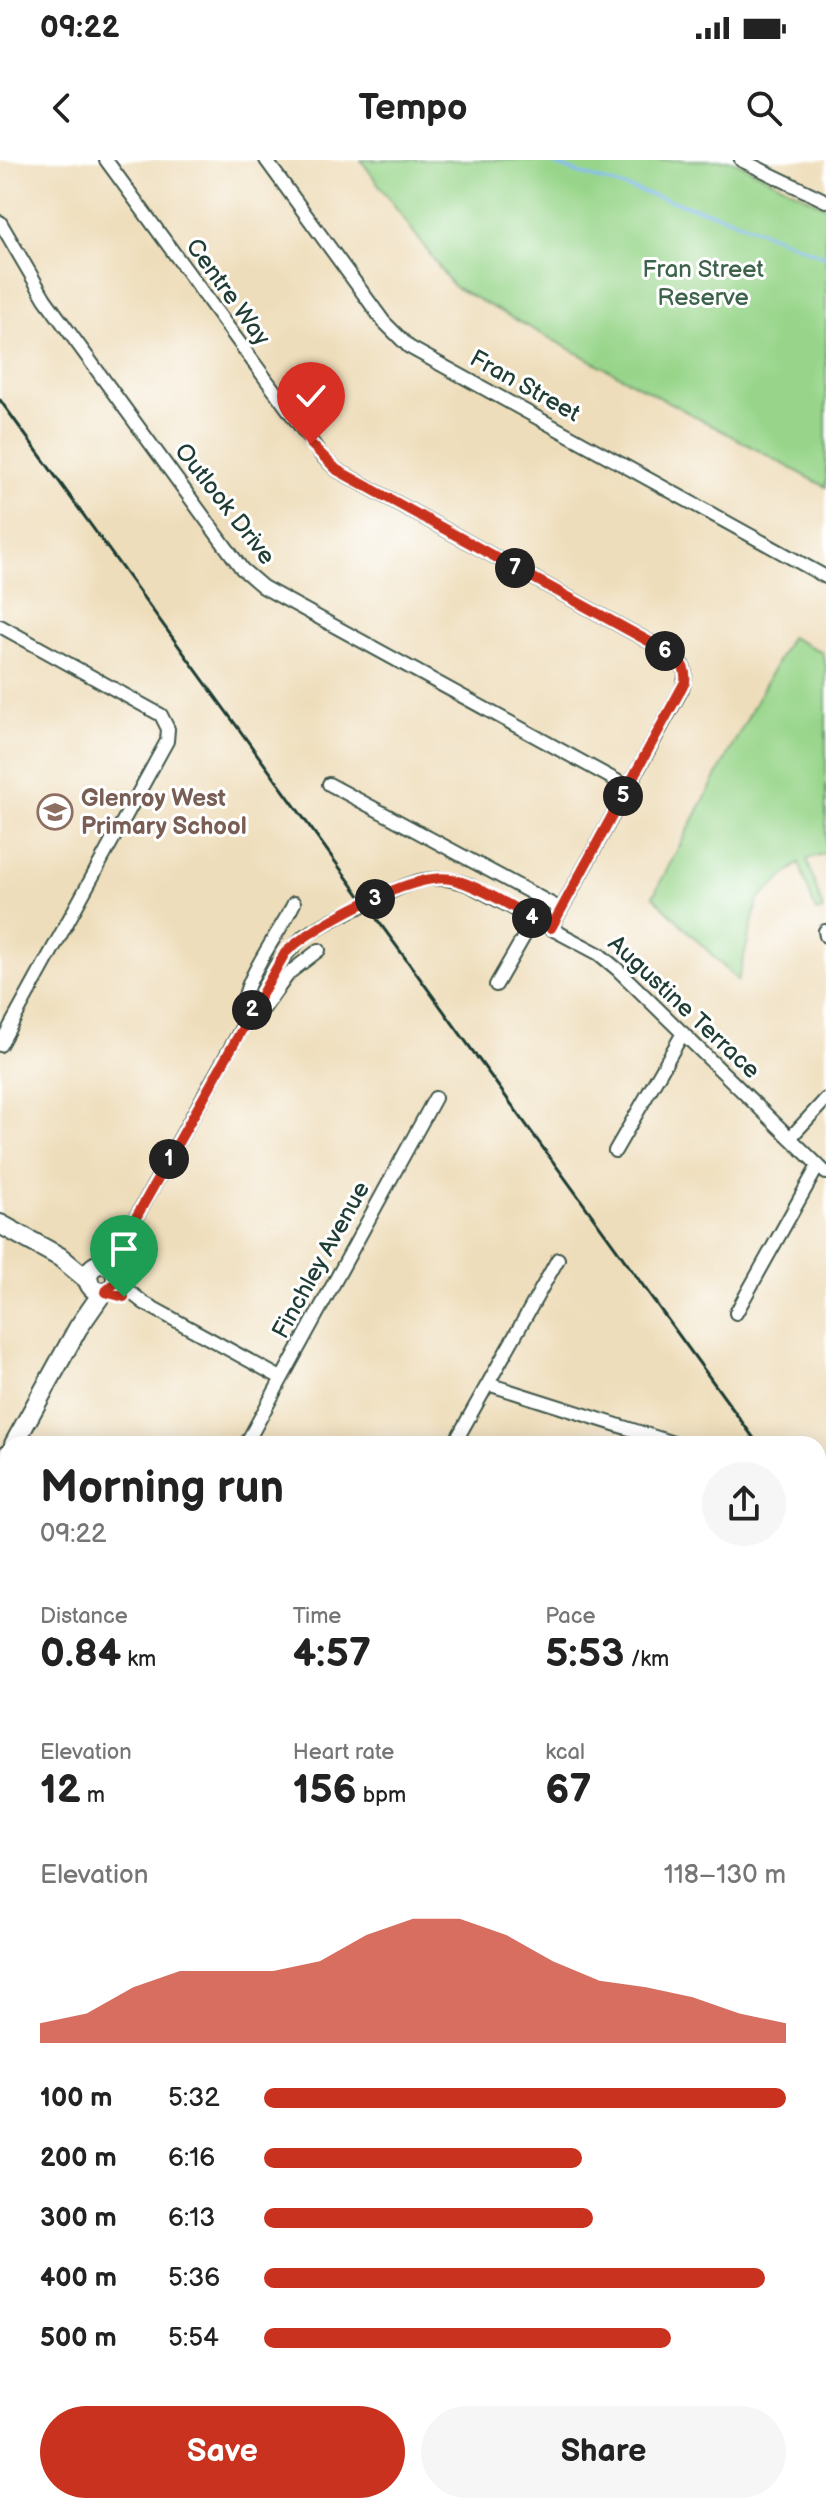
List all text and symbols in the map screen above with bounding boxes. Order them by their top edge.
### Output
text: 09:22 [40,10,119,46]
icon: back [40,86,84,130]
icon: search [742,86,786,130]
text: Tempo [358,87,468,130]
street label: Centre Way [180,233,277,351]
park label: Fran Street Reserve [642,255,764,312]
street label: Fran Street [465,344,586,428]
pin [277,362,345,444]
icon: check [289,374,333,418]
street label: Outlook Drive [169,437,281,571]
pin: 7 [495,548,535,588]
text: 7 [509,554,521,581]
pin: 6 [645,631,685,671]
text: 6 [658,637,672,664]
pin: 5 [603,776,643,816]
text: 5 [617,782,629,809]
place label: Glenroy West Primary School [81,784,247,841]
school or university icon: Glenroy West Primary School [36,793,74,831]
pin: 3 [355,879,395,919]
text: 3 [369,885,381,912]
pin: 4 [512,898,552,938]
text: 4 [526,904,538,931]
street label: Augustine Terrace [602,929,766,1085]
pin: 2 [232,990,272,1030]
text: 2 [245,996,259,1023]
pin: 1 [149,1139,189,1179]
text: 1 [164,1145,174,1172]
street label: Finchley Avenue [266,1176,376,1344]
pin [90,1215,158,1297]
icon: arrive [102,1227,146,1271]
text: Morning run [40,1462,284,1515]
button: share [702,1462,786,1546]
text: 09:22 [40,1519,106,1550]
text: Distance [40,1603,128,1630]
text: Time [293,1603,341,1630]
text: Pace [545,1603,596,1630]
text: 0.84 [40,1630,121,1678]
text: 4:57 [293,1630,371,1678]
text: 5:53 [545,1630,624,1678]
text: km [121,1646,156,1673]
text: /km [624,1646,669,1673]
text: Elevation [40,1739,132,1766]
text: Heart rate [293,1739,394,1766]
text: kcal [545,1739,585,1766]
text: 12 [40,1766,81,1814]
text: 156 [293,1766,357,1814]
text: 67 [545,1766,592,1814]
text: m [81,1782,105,1809]
text: bpm [357,1782,406,1809]
text: Elevation [40,1860,148,1891]
text: 118–130 m [664,1860,786,1891]
text: 100 m [40,2083,113,2114]
text: 5:32 [168,2083,219,2114]
text: 200 m [40,2143,117,2174]
text: 6:16 [168,2143,215,2174]
text: 300 m [40,2203,117,2234]
text: 6:13 [168,2203,215,2234]
text: 400 m [40,2263,117,2294]
text: 5:36 [168,2263,220,2294]
text: 500 m [40,2323,117,2354]
text: 5:54 [168,2323,219,2354]
button: Save [40,2406,405,2498]
button: Share [421,2406,786,2498]

